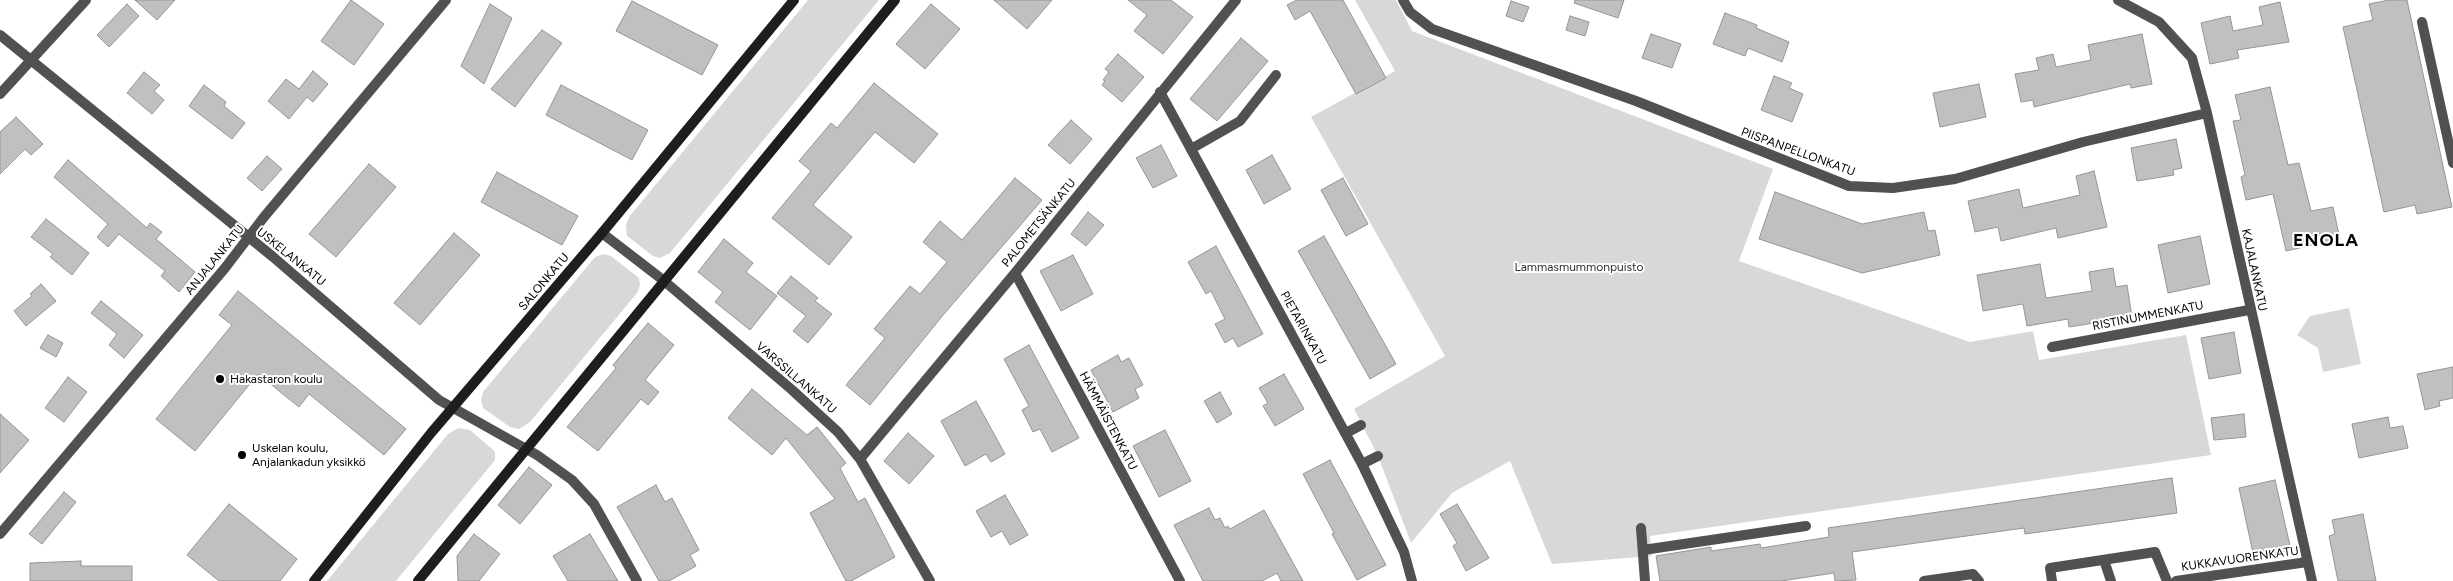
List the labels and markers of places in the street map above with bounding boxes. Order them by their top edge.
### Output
place label: Hakastaron koulu [230,372,323,386]
marker: Hakastaron koulu [214,373,226,385]
place label: Uskelan koulu, Anjalankadun yksikkö [252,441,366,469]
marker: Uskelan koulu, Anjalankadun yksikkö [236,449,248,461]

